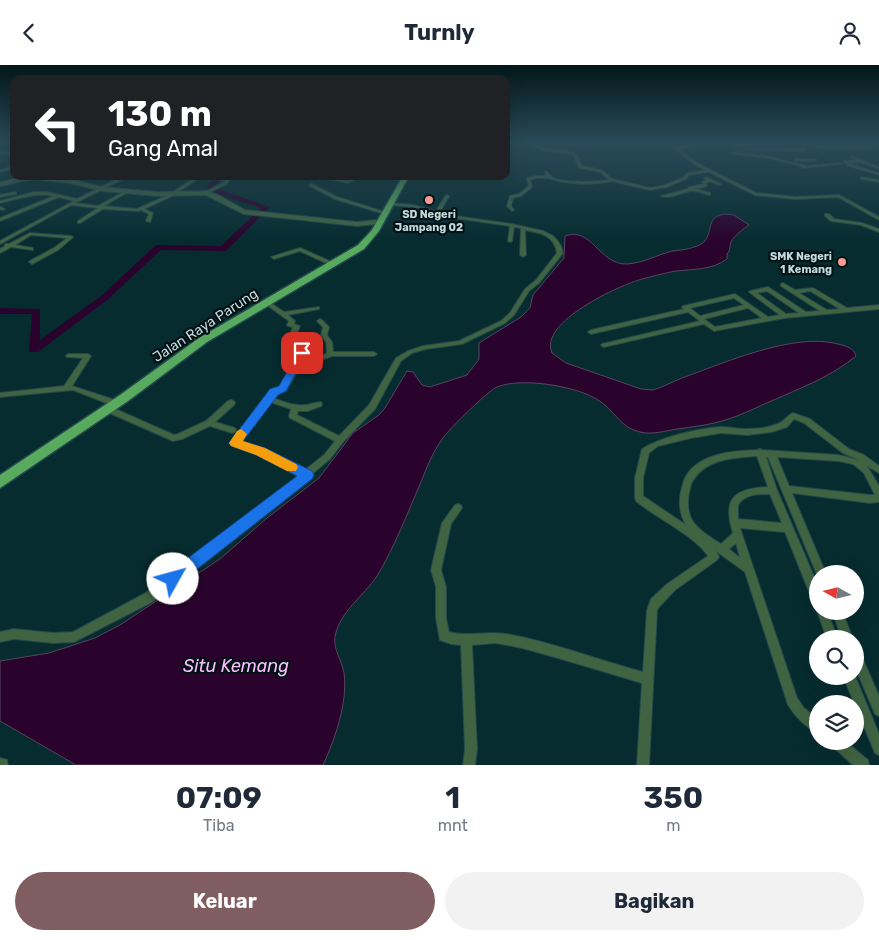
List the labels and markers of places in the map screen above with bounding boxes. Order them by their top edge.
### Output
marker: SD Negeri Jampang 02 [423,194,435,206]
place label: SD Negeri Jampang 02 [395,208,463,234]
place label: SMK Negeri 1 Kemang [770,250,832,276]
marker: SMK Negeri 1 Kemang [836,256,848,268]
pin [281,332,323,374]

